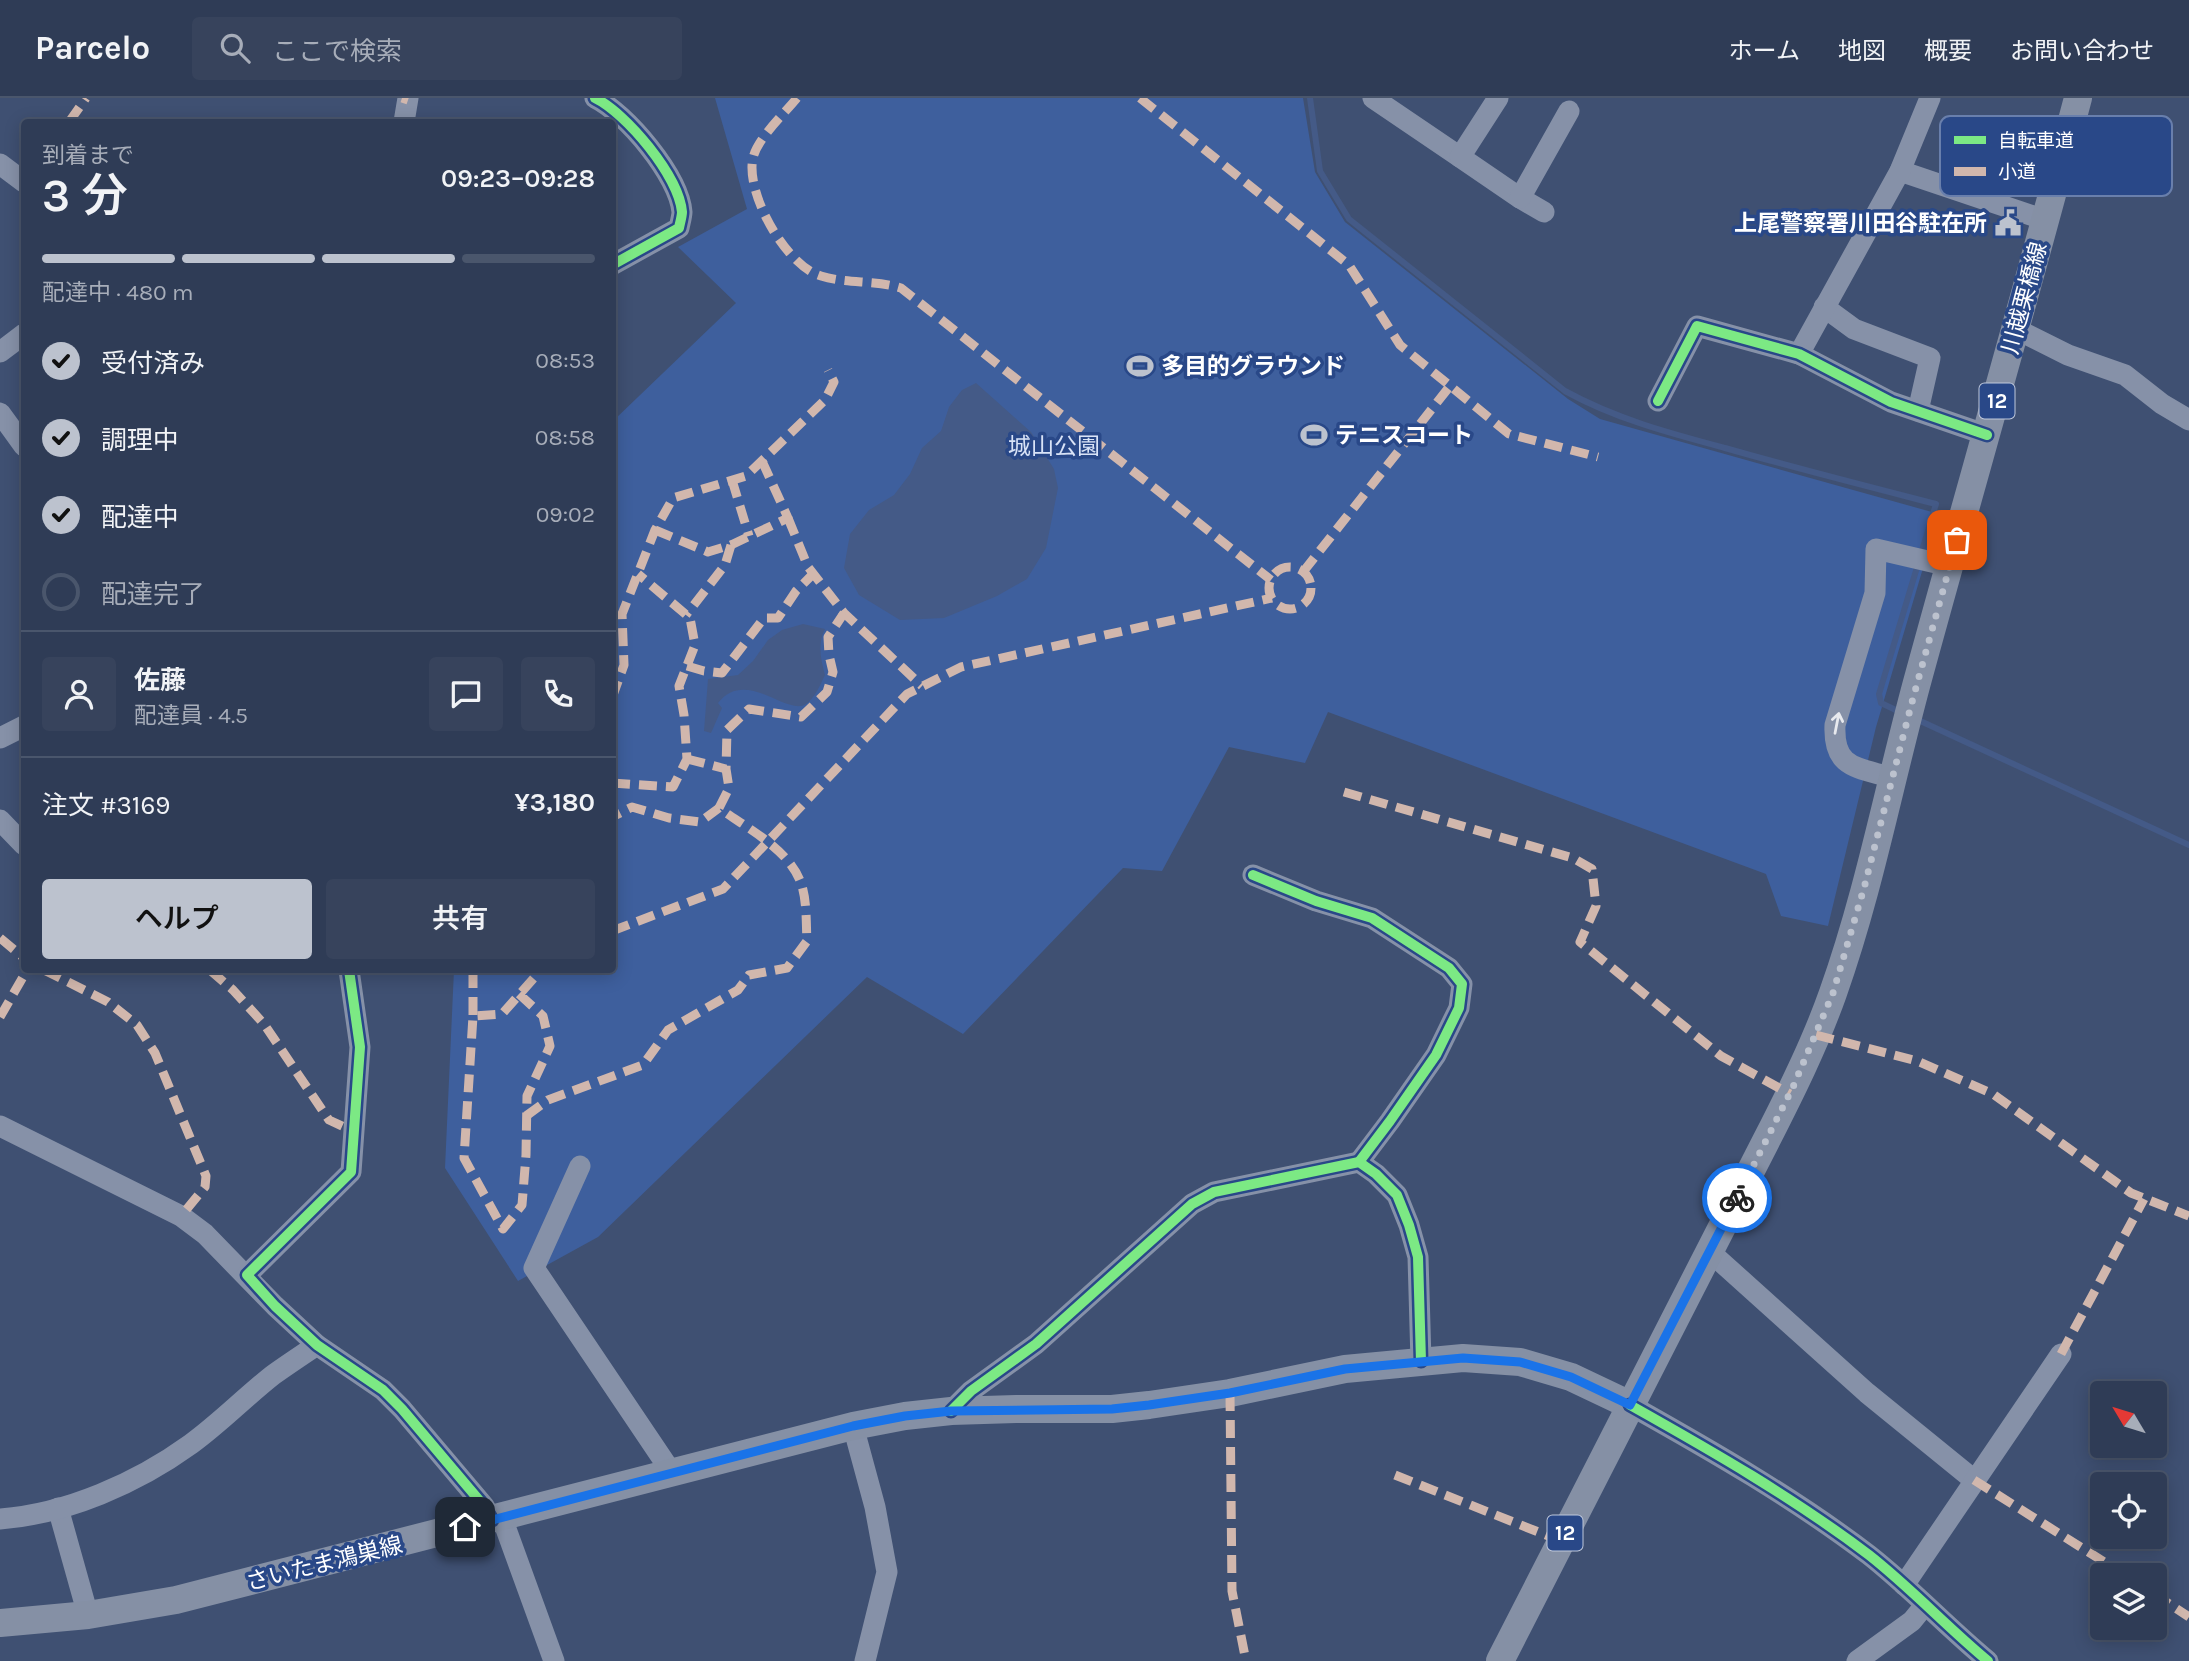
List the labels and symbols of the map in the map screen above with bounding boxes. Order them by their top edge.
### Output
legend [1940,116,2172,196]
text: 自転車道 [1998,130,2074,152]
text: 小道 [1998,161,2036,183]
public building icon: 上尾警察署川田谷駐在所 [1993,208,2023,238]
place label: 上尾警察署川田谷駐在所 [1734,210,1987,237]
street label: 川越栗橋線 [1997,239,2052,357]
sports icon: 多目的グラウンド [1125,351,1155,381]
place label: 多目的グラウンド [1161,353,1345,380]
road number: 12 [1980,384,2014,418]
sports icon: テニスコート [1299,420,1329,450]
place label: テニスコート [1335,422,1473,449]
park label: 城山公園 [1008,433,1100,460]
pin [1927,510,1987,570]
one-way arrow [1831,712,1844,735]
courier [1702,1163,1772,1233]
north arrow [2090,1381,2166,1458]
pin [435,1497,495,1557]
road number: 12 [1548,1516,1582,1550]
street label: さいたま鴻巣線 [243,1531,405,1596]

